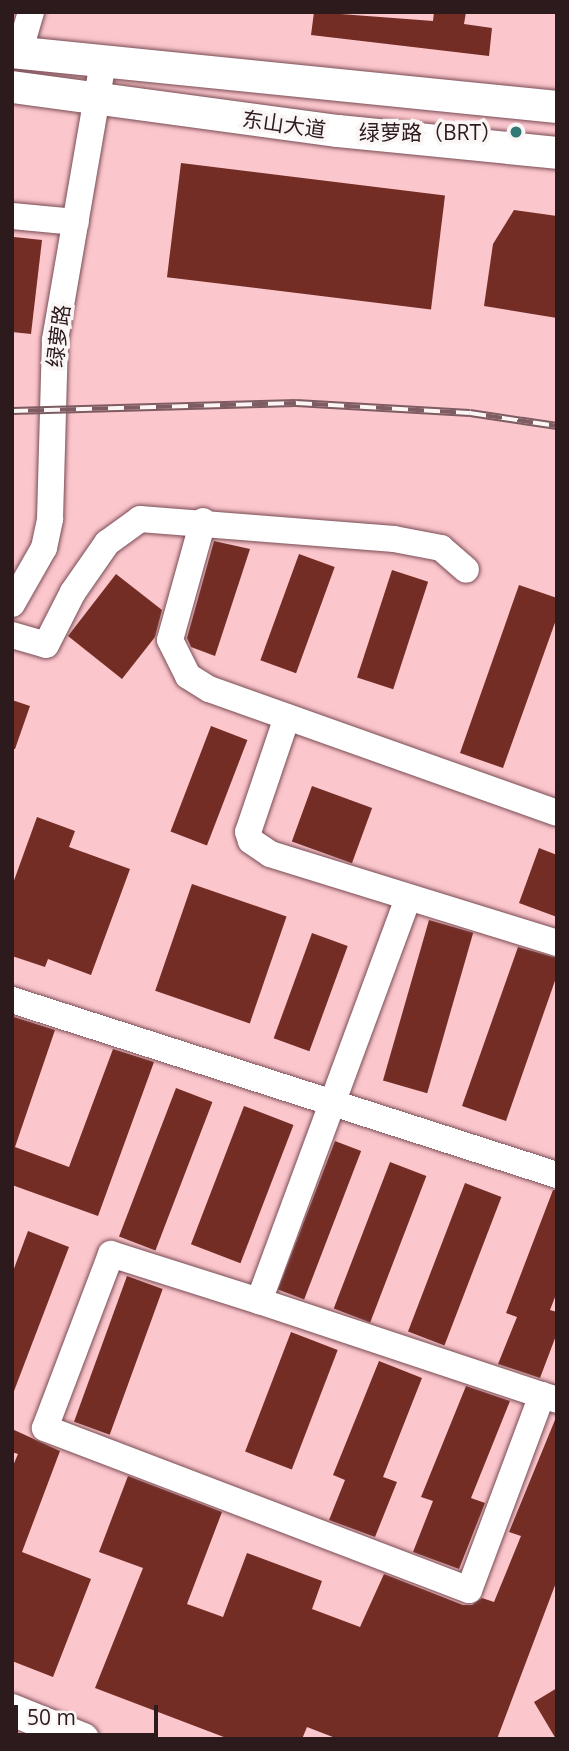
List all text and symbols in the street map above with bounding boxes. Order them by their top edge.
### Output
street label: 东山大道 [241,106,327,142]
place label: 绿萝路（BRT） [359,119,502,145]
marker: 绿萝路（BRT） [508,124,524,140]
street label: 绿萝路 [42,303,74,369]
scale bar [18,1692,161,1736]
text: 50 m [27,1703,76,1731]

